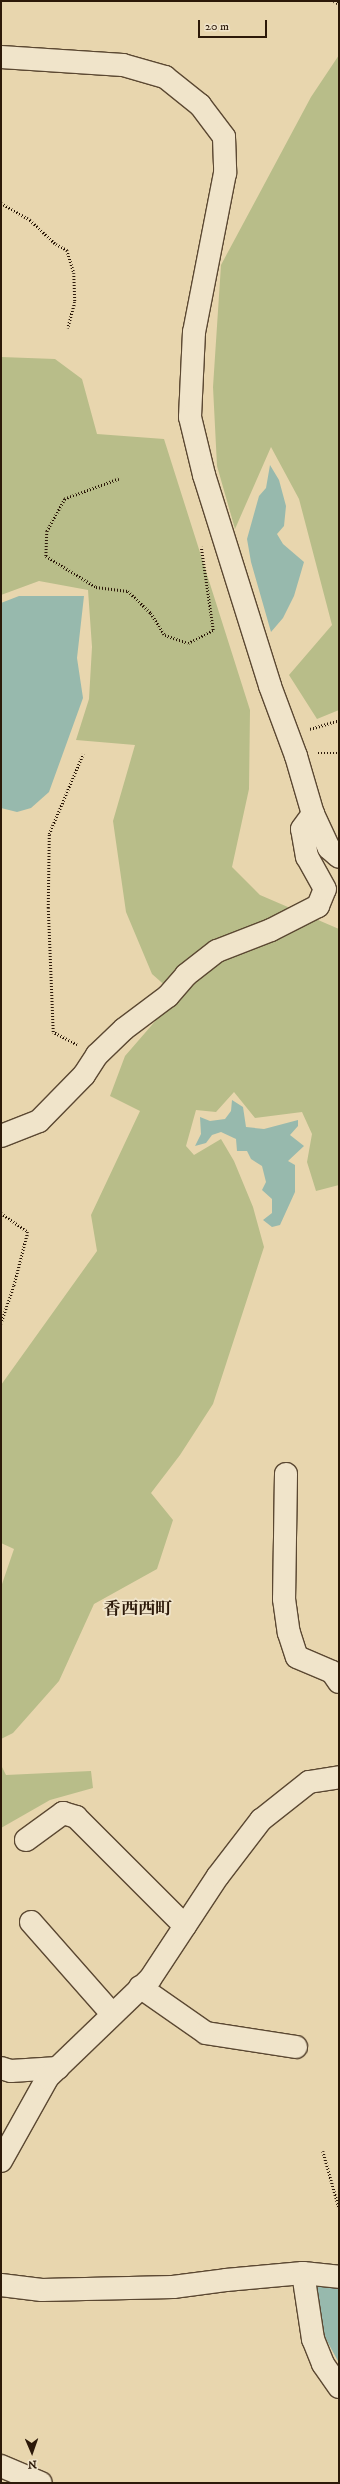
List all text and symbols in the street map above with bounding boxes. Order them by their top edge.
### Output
scale bar [200,12,269,38]
text: 20 m [205,19,229,34]
district label: 香西西町 [104,1600,172,1620]
north arrow [12,2432,52,2472]
text: N [28,2457,37,2471]

